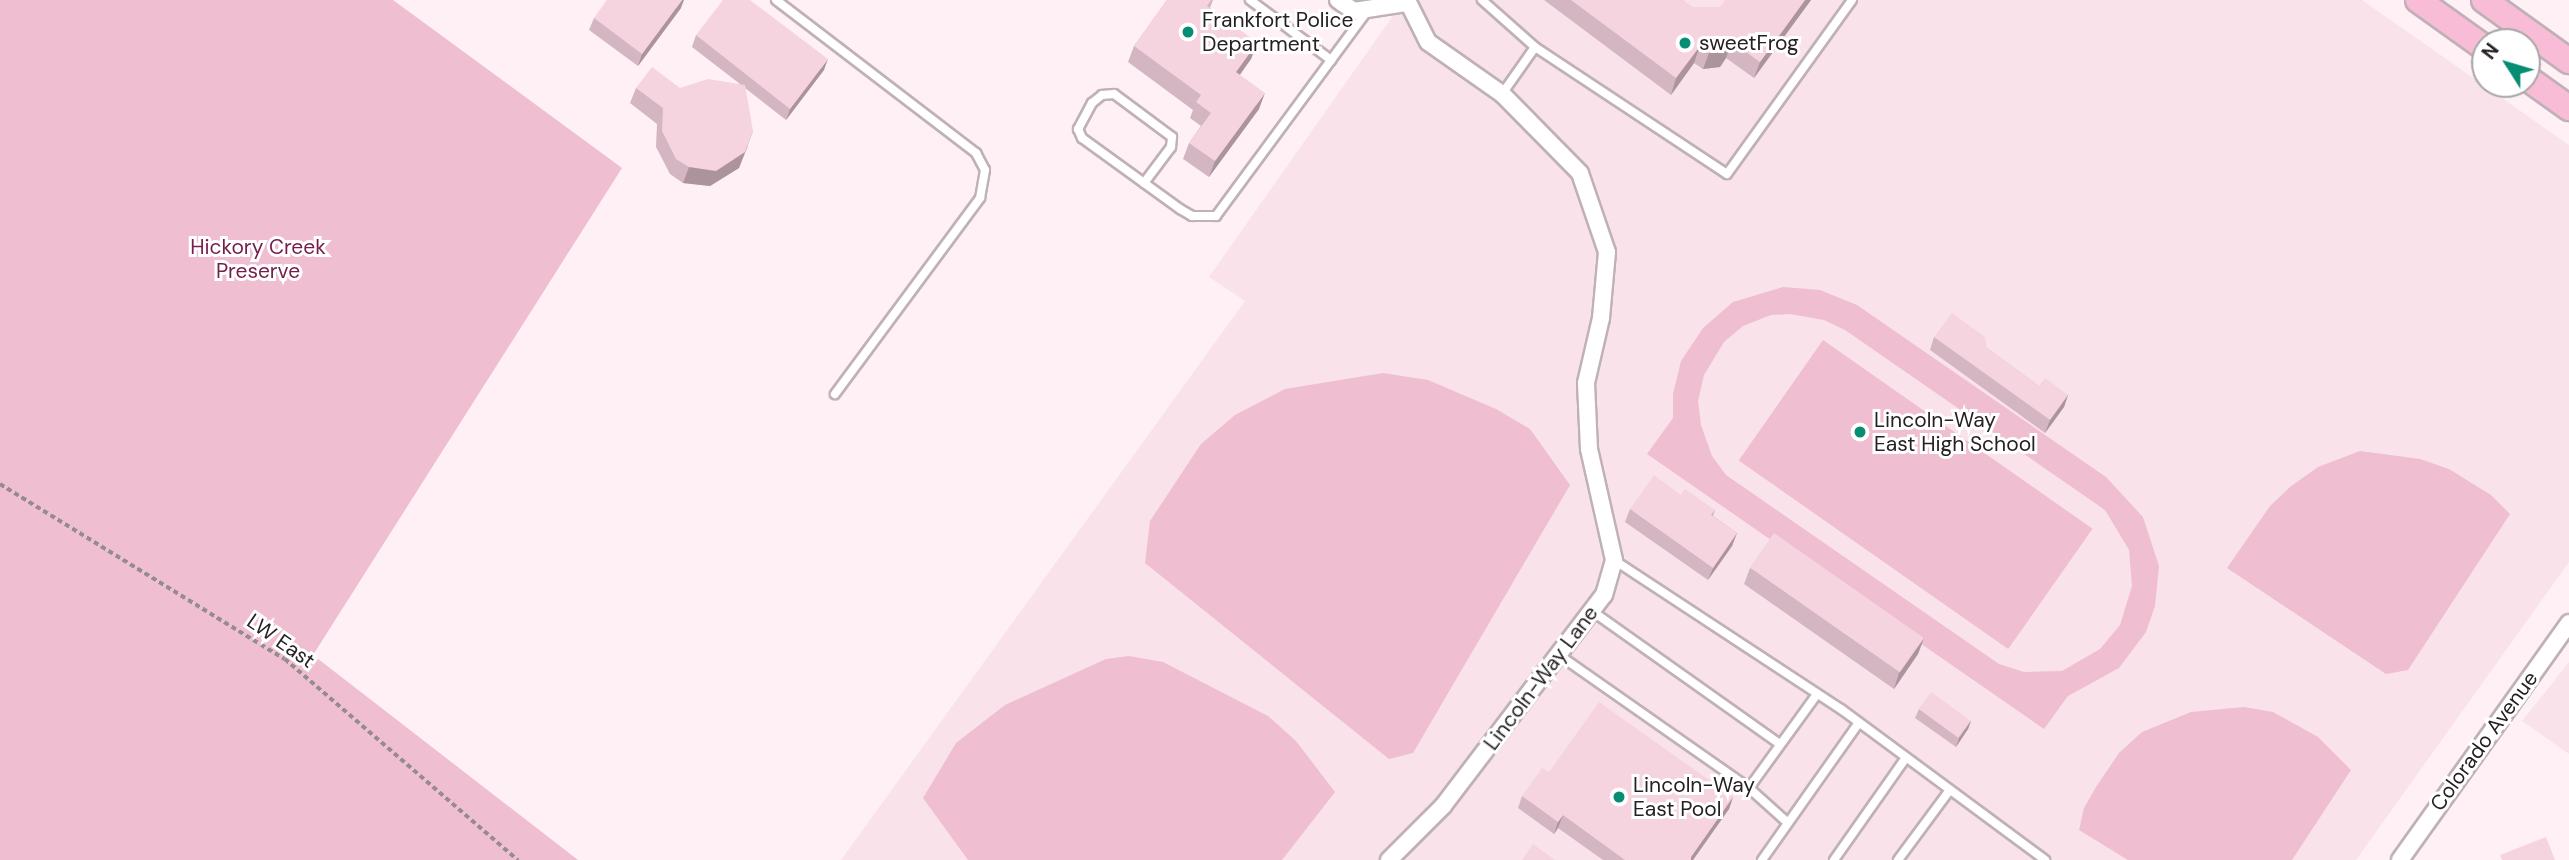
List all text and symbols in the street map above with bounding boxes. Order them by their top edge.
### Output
place label: Frankfort Police Department [1202,7,1354,57]
marker: Frankfort Police Department [1180,24,1196,40]
north arrow [2471,28,2541,98]
place label: sweetFrog [1699,30,1799,56]
marker: sweetFrog [1677,35,1693,51]
text: N [2476,38,2505,64]
park label: Hickory Creek Preserve [190,234,326,284]
place label: Lincoln-Way East High School [1874,407,2036,457]
marker: Lincoln-Way East High School [1852,424,1868,440]
street label: Lincoln-Way Lane [1479,601,1603,755]
street label: LW East [242,609,320,673]
street label: Colorado Avenue [2425,666,2543,816]
place label: Lincoln-Way East Pool [1633,772,1755,822]
marker: Lincoln-Way East Pool [1611,789,1627,805]

